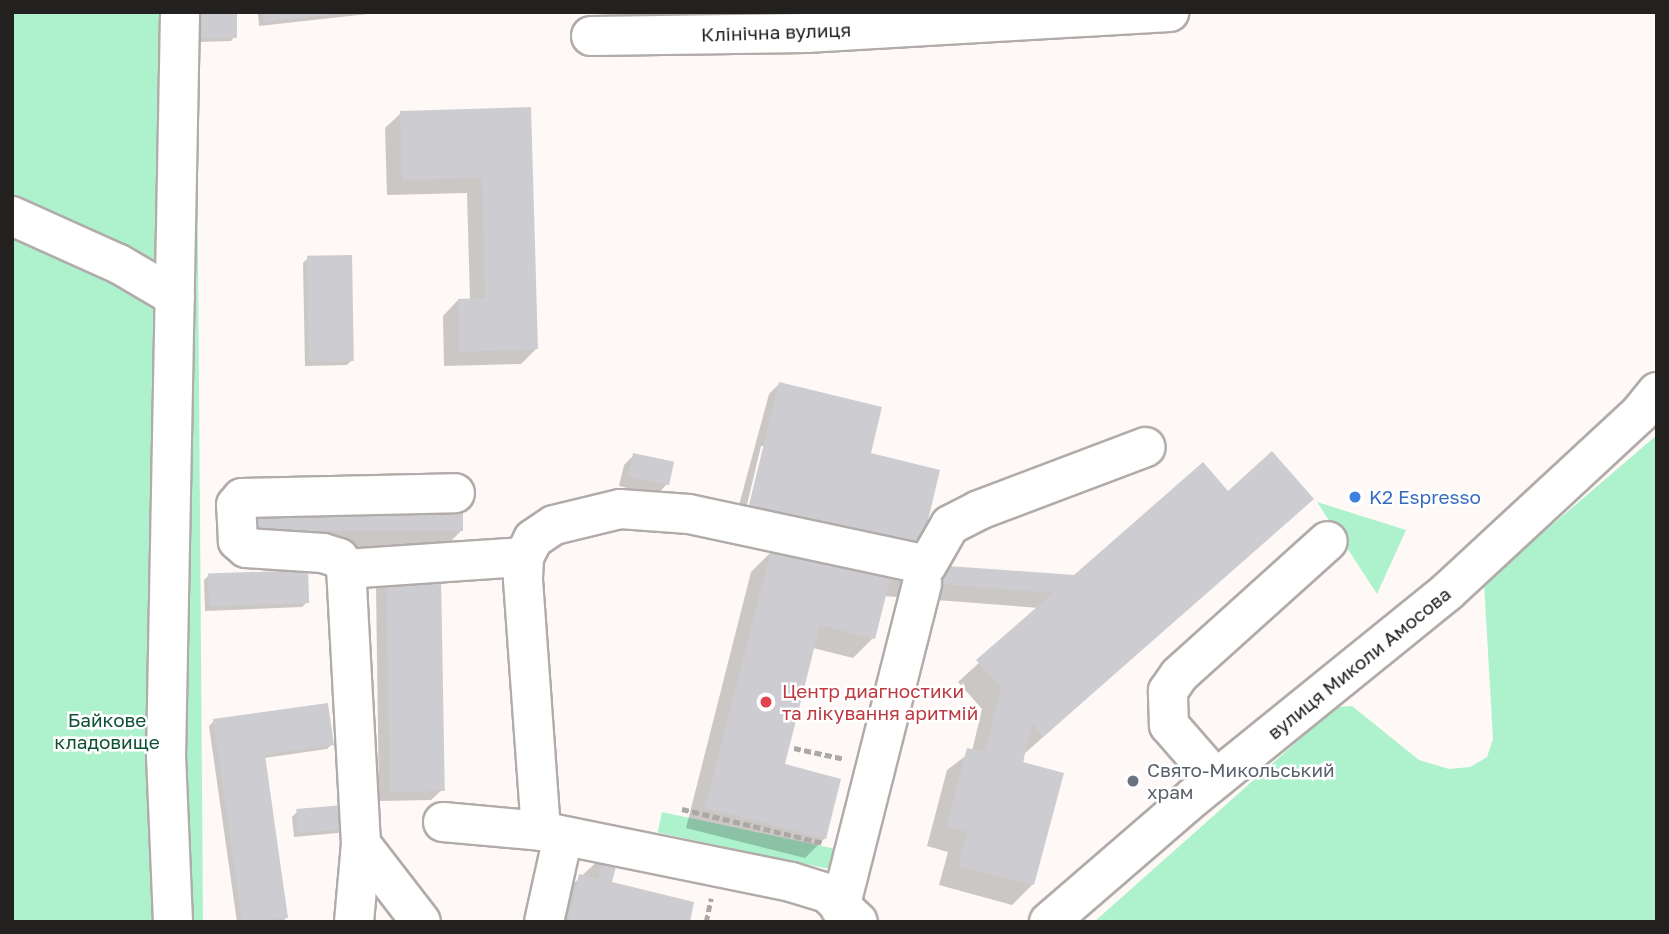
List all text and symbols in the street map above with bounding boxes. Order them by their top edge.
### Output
street label: Клінічна вулиця [700,18,852,46]
place label: K2 Espresso [1369,486,1481,508]
marker: K2 Espresso [1347,489,1363,505]
street label: вулиця Миколи Амосова [1263,582,1455,744]
place label: Центр диагностики та лікування аритмій [782,680,978,724]
marker: Центр диагностики та лікування аритмій [756,692,776,712]
park label: Байкове кладовище [54,709,160,753]
place label: Свято-Микольський храм [1147,759,1335,803]
marker: Свято-Микольський храм [1125,773,1141,789]

